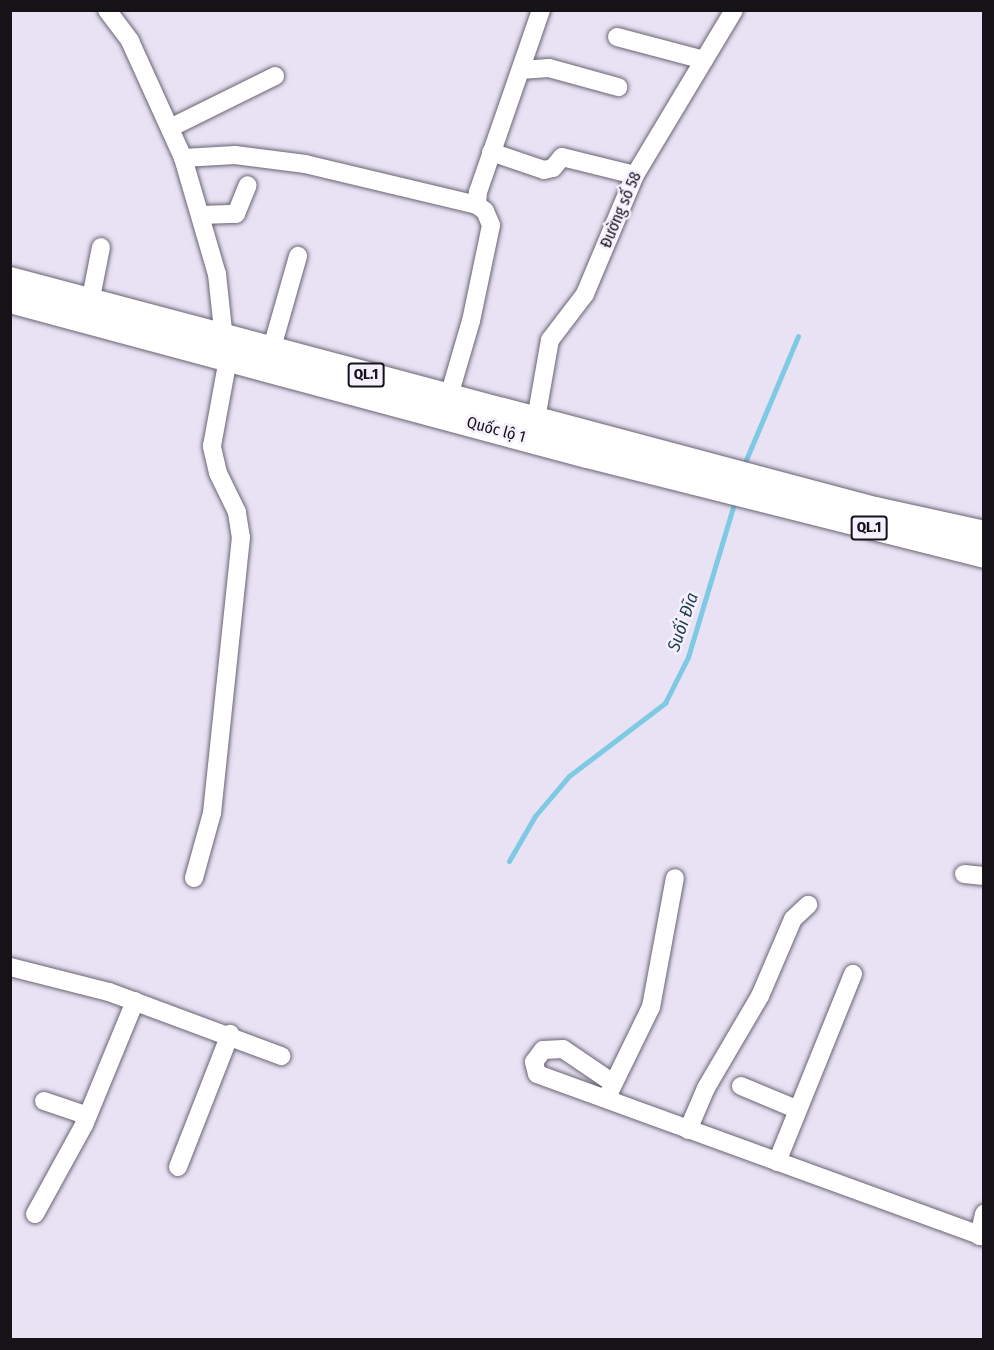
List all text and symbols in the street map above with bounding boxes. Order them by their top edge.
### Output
street label: Đường số 58 [596,169,646,251]
road number: QL.1 [346,363,386,387]
street label: Quốc lộ 1 [465,413,527,447]
road number: QL.1 [850,516,888,540]
water label: Suối Đĩa [663,590,703,654]

